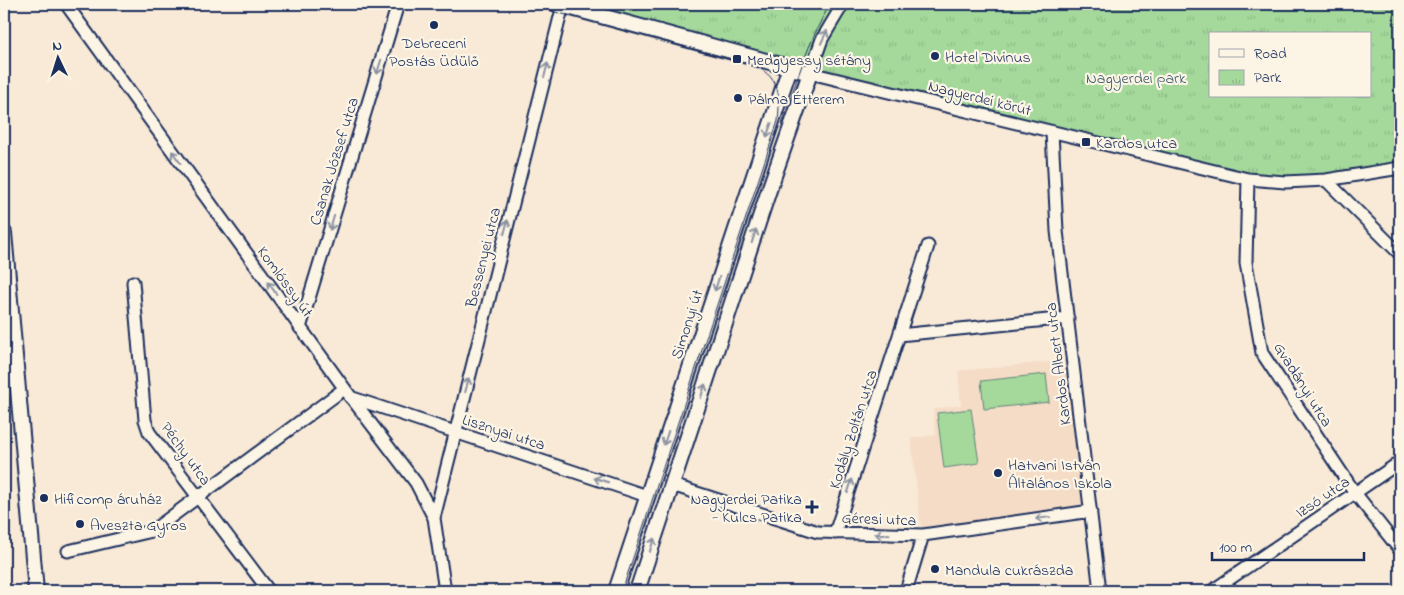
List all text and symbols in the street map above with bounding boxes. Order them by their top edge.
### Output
marker: Debreceni Postás Üdülő [428,19,440,31]
one-way arrow [820,30,829,45]
north arrow [32,32,82,82]
place label: Debreceni Postás Üdülő [389,32,479,74]
legend [1209,32,1372,98]
text: N [52,36,63,57]
text: Road [1254,43,1287,65]
place label: Hotel Divinus [945,46,1031,70]
place label: Medgyessy sétány [747,49,871,73]
marker: Hotel Divinus [929,50,941,62]
marker: Medgyessy sétány [731,53,743,65]
one-way arrow [373,59,383,75]
one-way arrow [542,62,551,78]
park label: Nagyerdei park [1086,67,1187,91]
text: Park [1254,67,1282,89]
street label: Nagyerdei körút [925,75,1034,123]
place label: Pálma Étterem [748,88,844,112]
marker: Pálma Étterem [732,92,744,104]
street label: Csanak József utca [304,95,366,229]
one-way arrow [764,122,773,137]
place label: Kardos utca [1096,132,1177,156]
marker: Kardos utca [1080,136,1092,148]
one-way arrow [171,150,181,164]
street label: Bessenyei utca [460,205,508,311]
one-way arrow [326,214,336,230]
one-way arrow [502,220,512,236]
one-way arrow [750,229,759,245]
street label: Komlóssy út [250,241,319,323]
one-way arrow [712,276,722,292]
one-way arrow [267,281,277,295]
street label: Simonyi út [665,286,711,363]
street label: Kardos Albert utca [1040,301,1078,427]
street label: Gvadányi utca [1267,338,1338,432]
street label: Kodály Zoltán utca [823,367,884,492]
one-way arrow [463,377,472,393]
one-way arrow [699,383,708,399]
street label: Lisznyai utca [459,408,548,458]
street label: Péchy utca [154,417,217,491]
one-way arrow [661,430,671,446]
place label: Hatvani István Általános Iskola [1008,454,1112,496]
marker: Hatvani István Általános Iskola [992,467,1004,479]
street label: Izsó utca [1291,471,1355,525]
one-way arrow [593,475,609,485]
one-way arrow [846,479,855,495]
place label: Hificomp áruház [54,488,162,512]
place label: Nagyerdei Patika - Kulcs Patika [690,488,802,530]
marker: Hificomp áruház [38,492,50,504]
marker: Nagyerdei Patika - Kulcs Patika [806,501,818,513]
street label: Géresi utca [841,507,917,533]
one-way arrow [1035,513,1051,523]
place label: Aveszta Gyros [90,514,187,538]
marker: Aveszta Gyros [74,518,86,530]
one-way arrow [874,529,890,539]
scale bar [1212,530,1364,562]
text: 100 m [1219,537,1252,559]
one-way arrow [648,538,657,553]
place label: Mandula cukrászda [945,559,1073,583]
marker: Mandula cukrászda [929,563,941,575]

